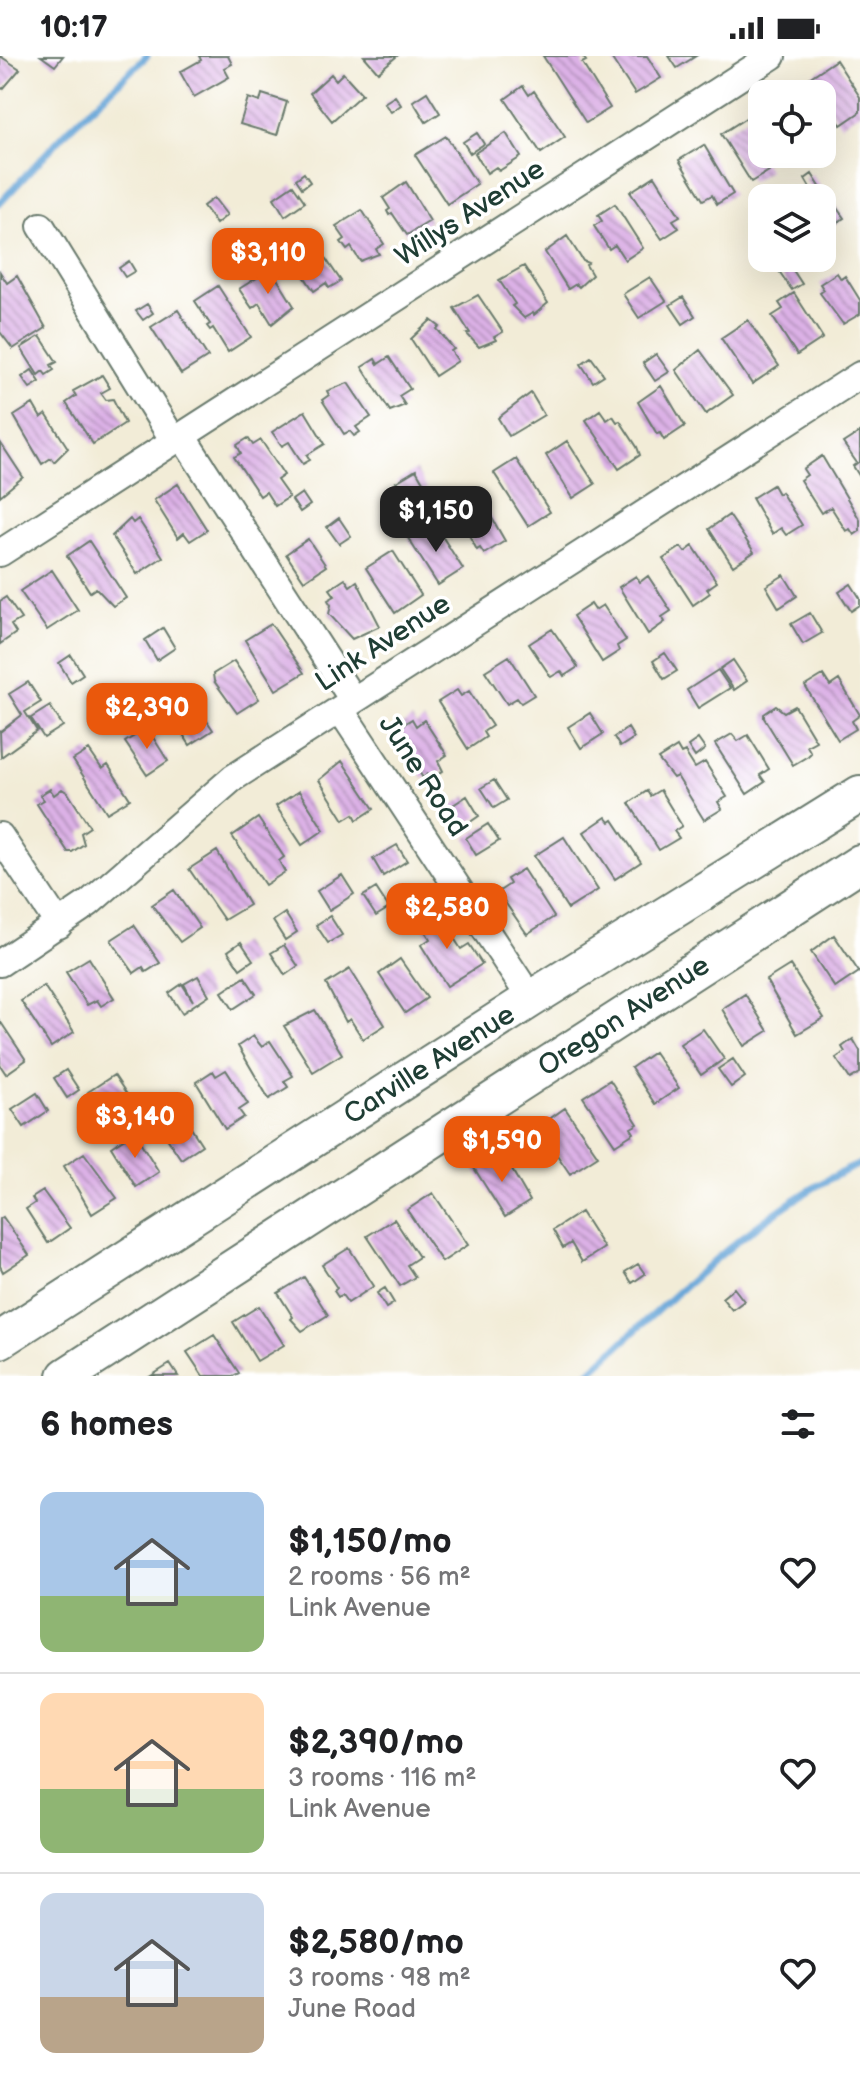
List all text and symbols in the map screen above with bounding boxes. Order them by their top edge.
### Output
text: 10:17 [40,10,108,46]
map controls [748,80,836,272]
button: locate [748,80,836,168]
street label: Willys Avenue [389,153,551,273]
button: layers [748,184,836,272]
pin: $3,110 [203,228,333,296]
text: $3,110 [230,238,306,269]
pin: $1,150 [371,486,501,554]
text: $1,150 [398,496,474,527]
street label: Link Avenue [310,587,456,699]
pin: $2,390 [82,683,212,751]
text: $2,390 [104,693,190,724]
street label: June Road [372,709,474,843]
pin: $2,580 [382,883,512,951]
text: $2,580 [404,893,490,924]
street label: Oregon Avenue [532,948,715,1083]
street label: Carville Avenue [338,997,521,1131]
pin: $3,140 [70,1092,200,1160]
text: $3,140 [95,1102,175,1133]
pin: $1,590 [437,1116,567,1184]
text: $1,590 [462,1126,542,1157]
icon: filters [776,1402,820,1446]
text: 6 homes [40,1404,173,1445]
text: $1,150/mo [288,1521,452,1562]
icon: home [104,1524,200,1620]
icon: heart [776,1550,820,1594]
text: 2 rooms · 56 m² [288,1562,471,1593]
text: Link Avenue [288,1593,431,1624]
text: $2,390/mo [288,1722,464,1763]
icon: home [104,1725,200,1821]
icon: heart [776,1751,820,1795]
text: 3 rooms · 116 m² [288,1763,477,1794]
text: Link Avenue [288,1794,431,1825]
text: $2,580/mo [288,1922,464,1963]
icon: home [104,1925,200,2021]
icon: heart [776,1951,820,1995]
text: 3 rooms · 98 m² [288,1963,471,1994]
text: June Road [288,1994,416,2025]

